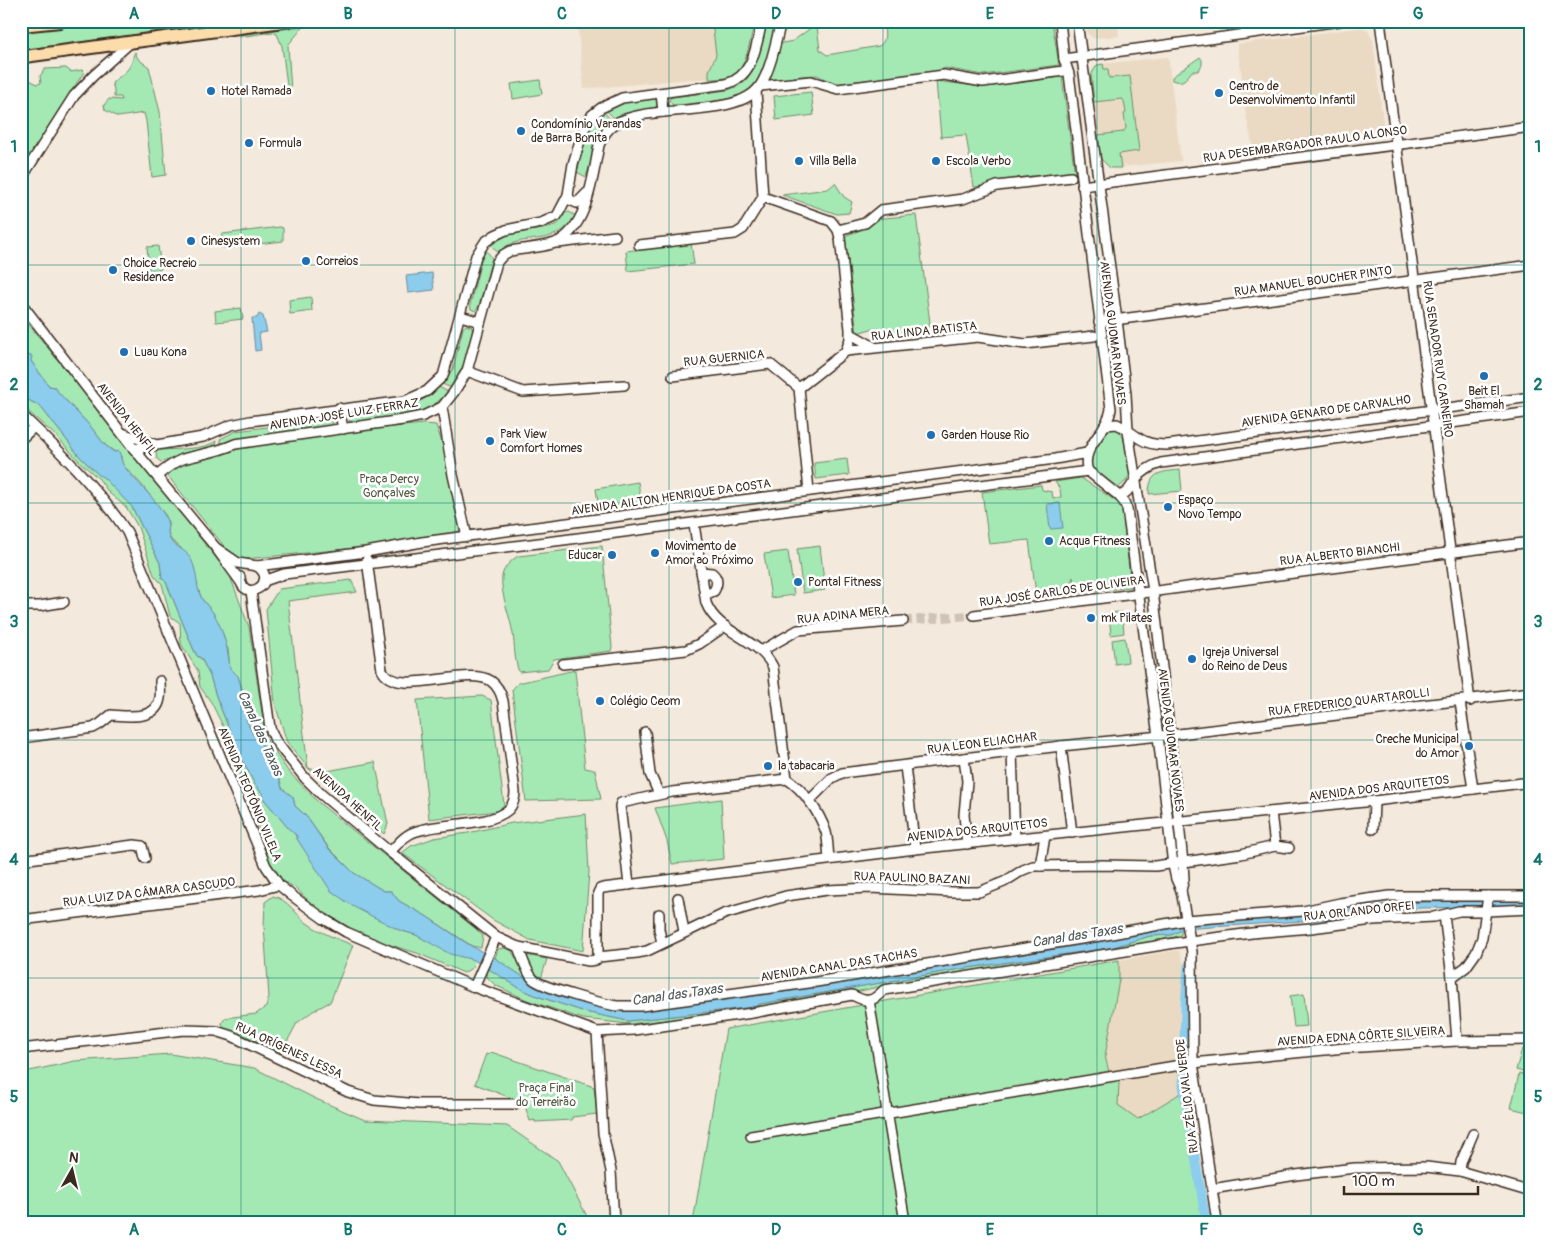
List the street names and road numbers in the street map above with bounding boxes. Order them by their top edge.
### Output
street label: RUA DESEMBARGADOR PAULO ALONSO [1202,123,1408,166]
street label: AVENIDA GUIOMAR NOVAES [1096,260,1129,406]
street label: RUA MANUEL BOUCHER PINTO [1233,263,1393,300]
street label: RUA SENADOR RUY CARNEIRO [1419,280,1456,439]
street label: RUA LINDA BATISTA [870,318,978,345]
street label: RUA GUERNICA [683,347,765,370]
street label: AVENIDA HENFIL [93,380,160,459]
street label: AVENIDA GENARO DE CARVALHO [1240,392,1412,431]
street label: AVENIDA JOSÉ LUIZ FERRAZ [268,394,420,434]
street label: AVENIDA AILTON HENRIQUE DA COSTA [570,476,772,519]
street label: RUA ALBERTO BIANCHI [1279,540,1401,569]
street label: RUA JOSÉ CARLOS DE OLIVEIRA [978,571,1146,611]
street label: RUA ADINA MERA [796,603,890,628]
street label: AVENIDA GUIOMAR NOVAES [1154,667,1187,813]
street label: RUA FREDERICO QUARTAROLLI [1267,685,1431,720]
street label: AVENIDA TEOTÔNIO VILELA [214,724,286,864]
street label: RUA LEON ELIACHAR [926,729,1038,758]
street label: AVENIDA HENFIL [310,764,386,835]
street label: AVENIDA DOS ARQUITETOS [1308,772,1450,805]
street label: AVENIDA DOS ARQUITETOS [906,816,1048,845]
street label: RUA PAULINO BAZANI [853,869,971,888]
street label: RUA LUIZ DA CÂMARA CASCUDO [62,873,236,910]
street label: RUA ORLANDO ORFEI [1303,898,1415,925]
street label: AVENIDA CANAL DAS TACHAS [760,946,919,985]
street label: RUA ORÍGENES LESSA [233,1018,345,1082]
street label: AVENIDA EDNA CÔRTE SILVEIRA [1277,1022,1446,1050]
street label: RUA ZÉLIO VALVERDE [1172,1038,1202,1154]

